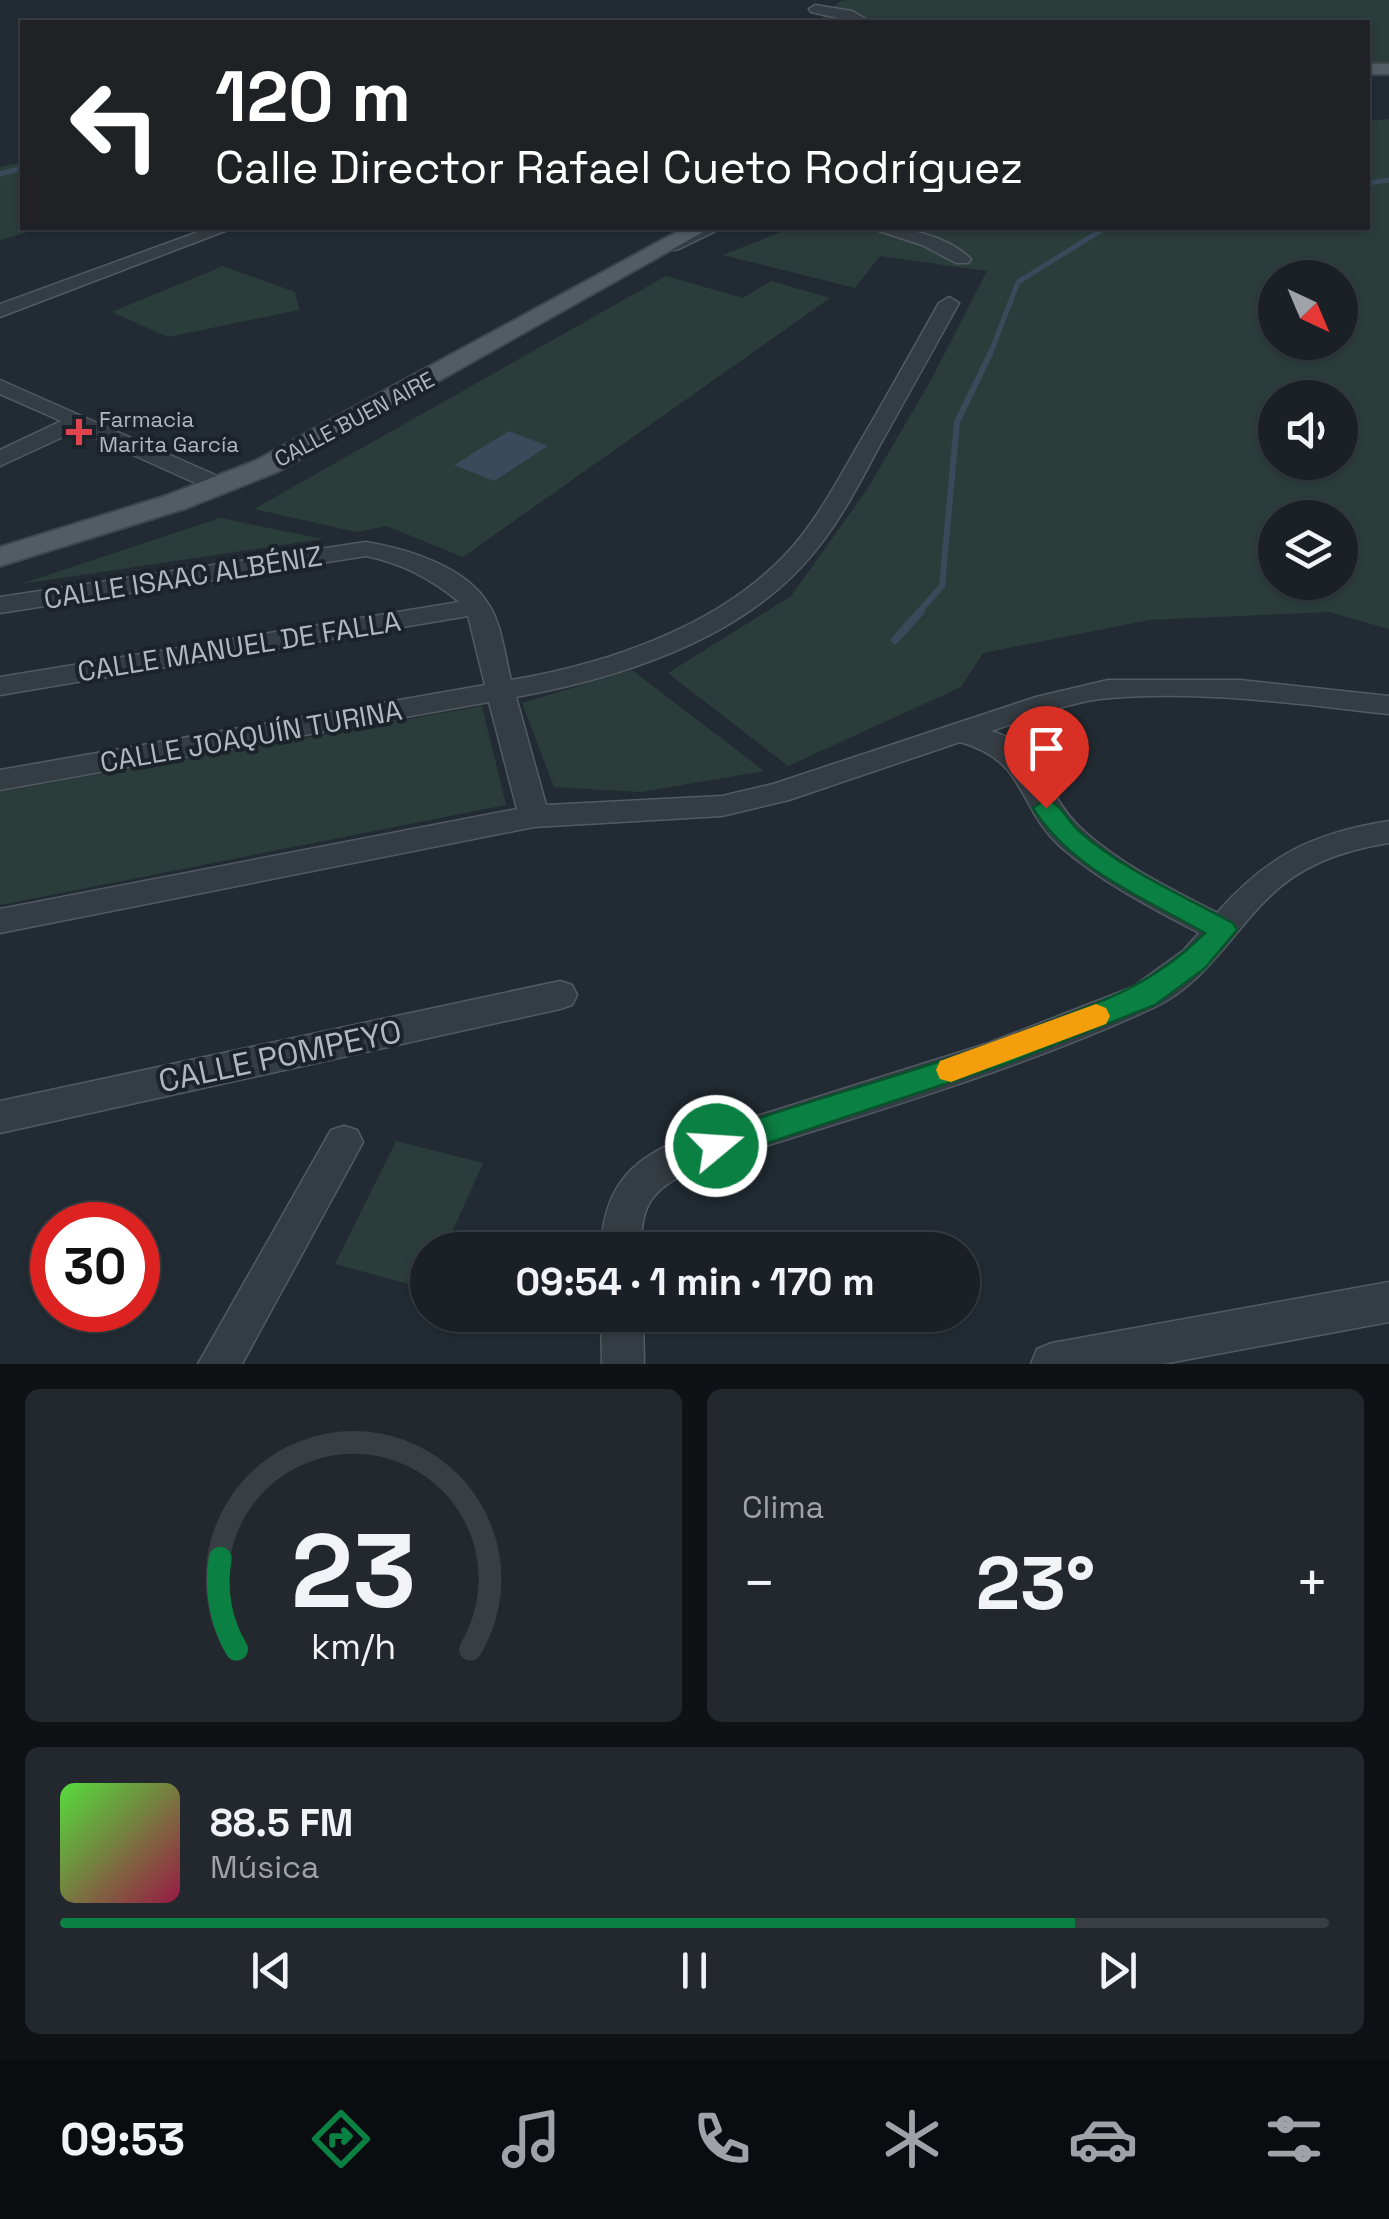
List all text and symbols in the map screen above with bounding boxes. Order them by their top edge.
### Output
text: 120 m [215,52,411,141]
icon: left [50,60,180,190]
text: Calle Director Rafael Cueto Rodríguez [215,139,1023,196]
north arrow [1258,260,1358,360]
map controls [1258,260,1358,600]
street label: CALLE BUEN AIRE [269,365,439,473]
button: sound [1258,380,1358,480]
place label: Farmacia Marita García [99,405,239,458]
marker: Farmacia Marita García [68,421,90,443]
button: layers [1258,500,1358,600]
street label: CALLE ISAAC ALBÉNIZ [41,537,325,617]
street label: CALLE MANUEL DE FALLA [75,603,403,689]
street label: CALLE JOAQUÍN TURINA [97,692,405,780]
pin [1004,706,1089,809]
icon: arrive [1019,721,1074,776]
street label: CALLE POMPEYO [155,1011,405,1101]
position arrow [664,1094,768,1198]
speed limit sign: 30 [30,1202,160,1332]
text: 09:54 · 1 min · 170 m [515,1258,875,1306]
text: Clima [742,1487,824,1527]
text: 23 [291,1505,416,1637]
text: 23° [976,1535,1095,1631]
text: − [742,1548,776,1618]
text: + [1295,1548,1329,1618]
text: km/h [311,1624,396,1669]
text: 88.5 FM [210,1799,353,1847]
text: Música [210,1847,320,1887]
icon: previous [244,1943,299,1998]
icon: pause [667,1943,722,1998]
icon: next [1090,1943,1145,1998]
icon: directions [306,2104,376,2174]
icon: music [496,2104,566,2174]
icon: phone [687,2104,757,2174]
icon: climate [877,2104,947,2174]
icon: car [1068,2104,1138,2174]
icon: filters [1259,2104,1329,2174]
text: 09:53 [60,2111,185,2168]

